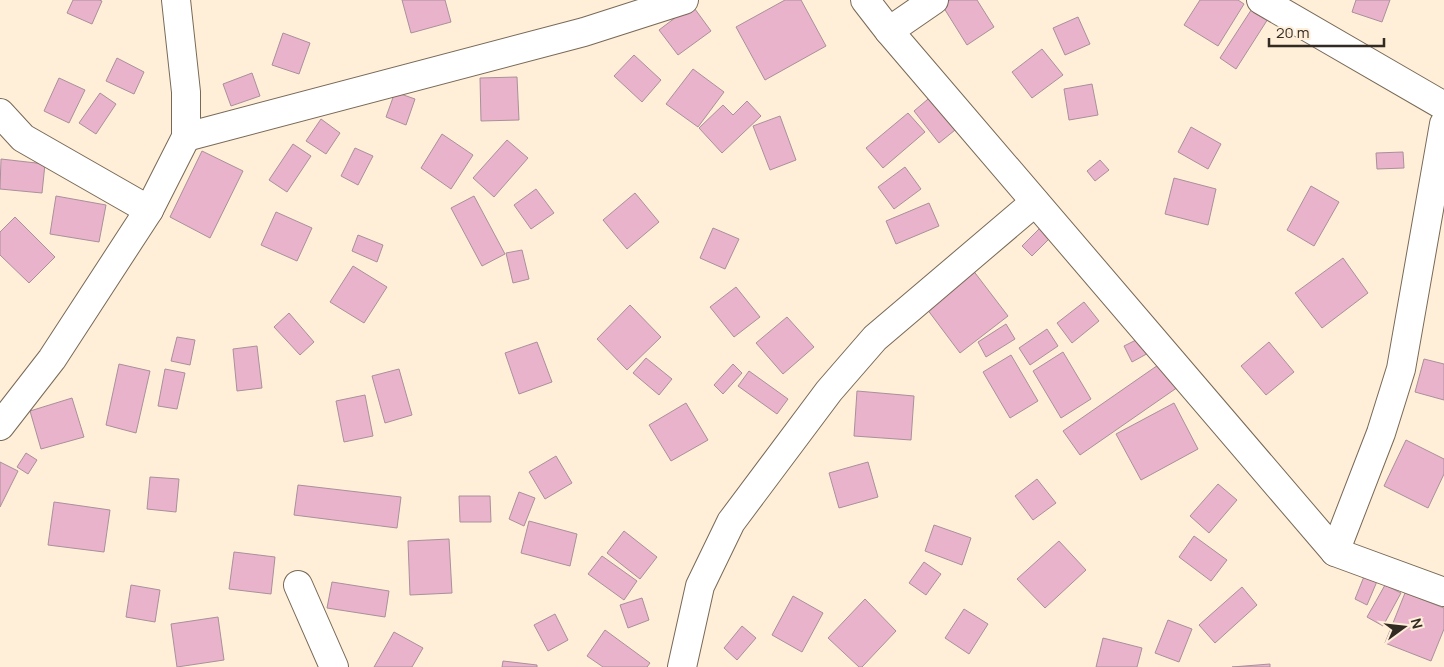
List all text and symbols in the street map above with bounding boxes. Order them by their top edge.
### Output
scale bar [1269,15,1384,47]
text: 20 m [1276,22,1309,43]
north arrow [1379,602,1429,652]
text: N [1407,616,1428,631]

